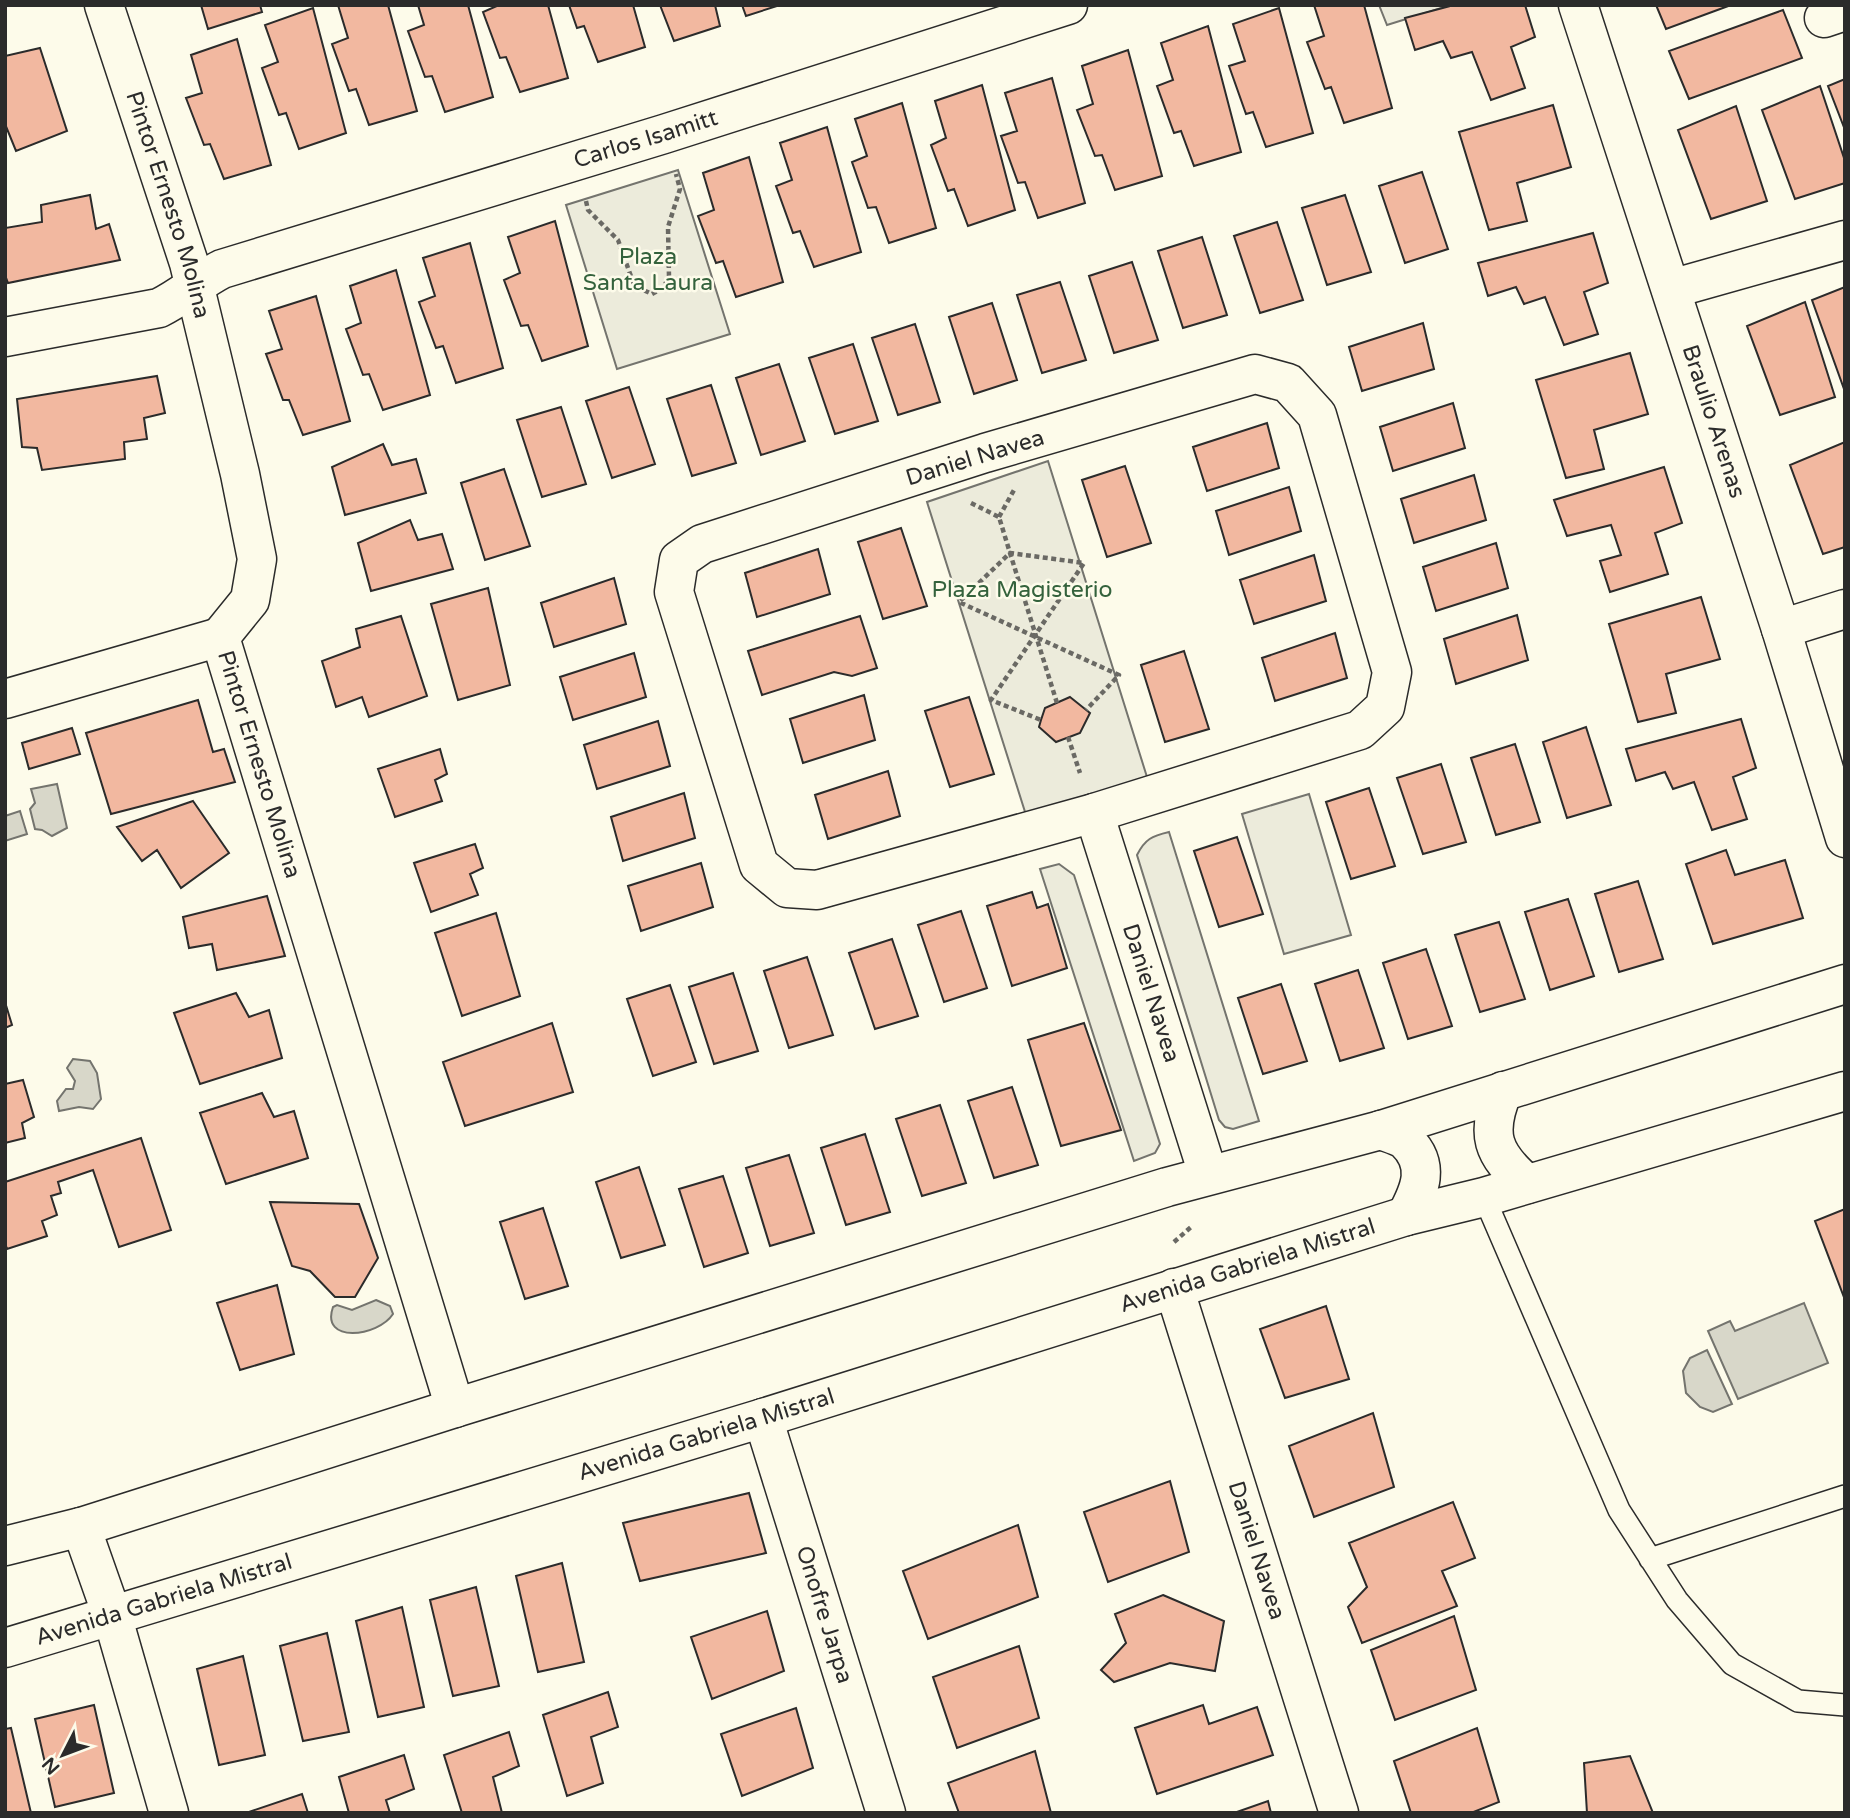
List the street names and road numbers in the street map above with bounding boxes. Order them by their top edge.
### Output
street label: Pintor Ernesto Molina [119,88,216,321]
street label: Carlos Isamitt [570,104,721,175]
street label: Braulio Arenas [1676,341,1751,502]
street label: Daniel Navea [902,424,1048,492]
street label: Pintor Ernesto Molina [211,647,307,882]
street label: Daniel Navea [1116,920,1186,1066]
street label: Avenida Gabriela Mistral [1116,1212,1379,1319]
street label: Avenida Gabriela Mistral [575,1382,838,1487]
street label: Daniel Navea [1222,1478,1291,1623]
street label: Onofre Jarpa [790,1542,859,1687]
street label: Avenida Gabriela Mistral [32,1548,296,1652]

